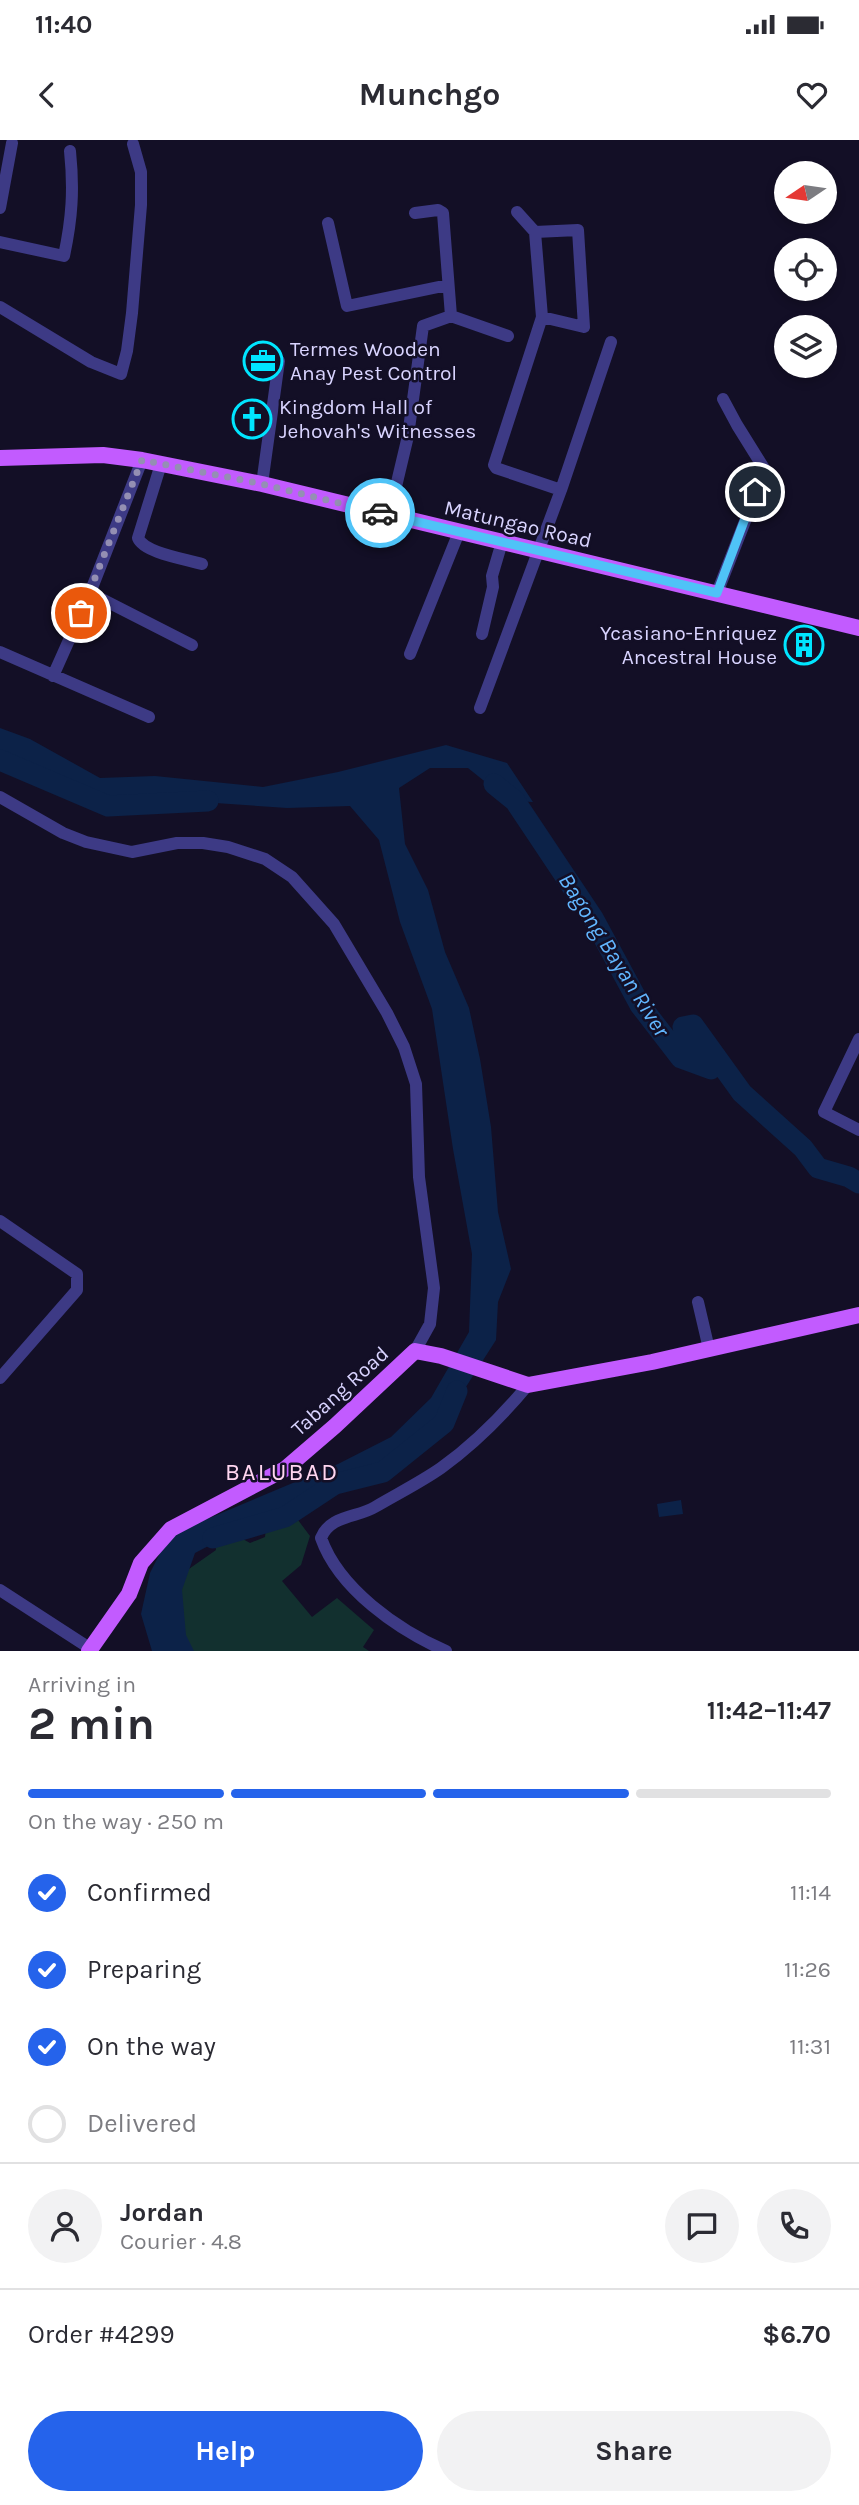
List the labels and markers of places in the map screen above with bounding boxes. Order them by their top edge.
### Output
place label: Termes Wooden Anay Pest Control [290,337,457,385]
office icon: Termes Wooden Anay Pest Control [242,340,284,382]
place label: Kingdom Hall of Jehovah's Witnesses [279,395,476,443]
church icon: Kingdom Hall of Jehovah's Witnesses [231,398,273,440]
pin [725,462,785,522]
pin [51,583,111,643]
place label: Ycasiano-Enriquez Ancestral House [600,621,777,669]
building icon: Ycasiano-Enriquez Ancestral House [783,624,825,666]

